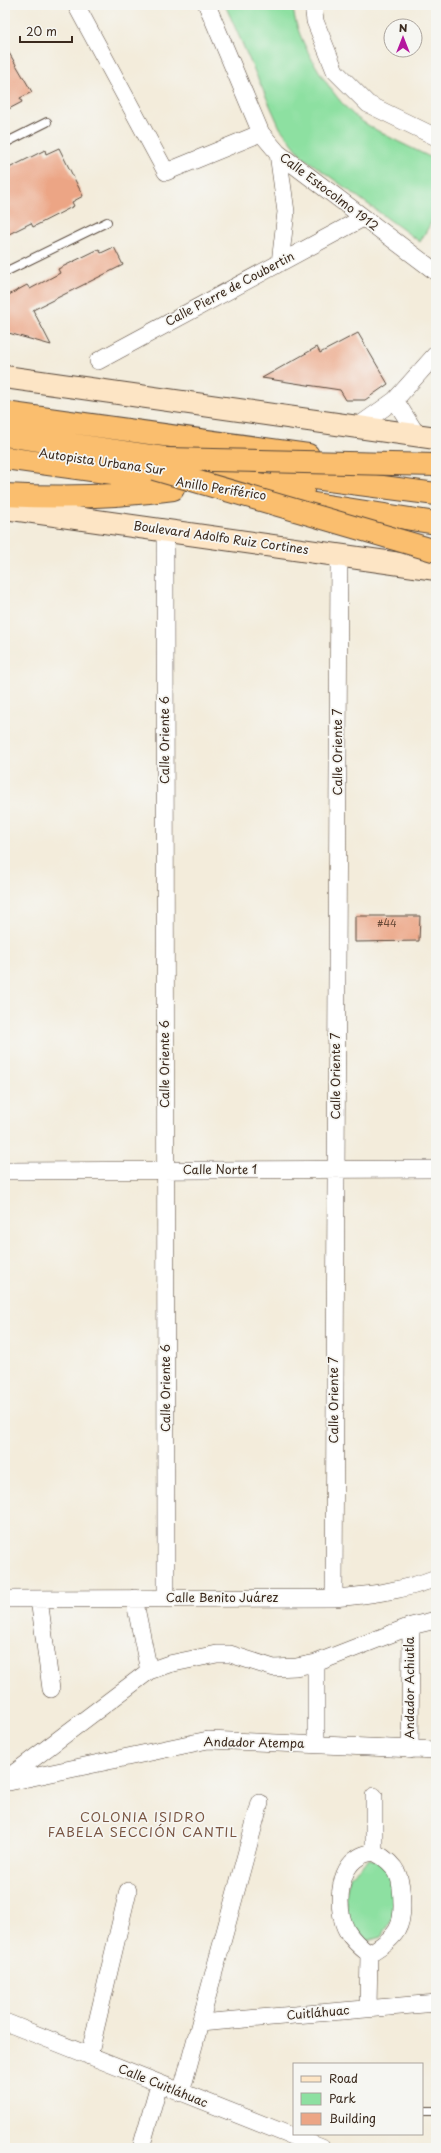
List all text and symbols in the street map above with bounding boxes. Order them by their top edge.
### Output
scale bar [20,18,72,44]
north arrow [383,18,423,58]
text: N [399,19,408,36]
text: 20 m [26,22,57,40]
street label: Calle Estocolmo 1912 [276,148,383,234]
street label: Calle Pierre de Coubertin [162,246,297,330]
street label: Autopista Urbana Sur [38,443,166,479]
street label: Anillo Periférico [175,472,268,504]
street label: Boulevard Adolfo Ruiz Cortines [132,516,310,558]
street label: Calle Oriente 6 [155,696,173,784]
street label: Calle Oriente 7 [328,708,346,795]
house number: #44 [377,915,397,930]
street label: Calle Oriente 6 [155,1020,173,1108]
street label: Calle Oriente 7 [326,1032,344,1119]
street label: Calle Norte 1 [183,1160,257,1178]
street label: Calle Oriente 6 [156,1344,174,1432]
street label: Calle Oriente 7 [324,1356,342,1443]
street label: Calle Benito Juárez [166,1588,278,1606]
street label: Andador Achiutla [400,1636,418,1739]
street label: Andador Atempa [204,1732,305,1752]
district label: COLONIA ISIDRO FABELA SECCIÓN CANTIL [48,1807,238,1841]
street label: Cuitláhuac [286,2000,350,2024]
street label: Calle Cuitláhuac [116,2059,211,2111]
legend [293,2063,423,2135]
text: Road [329,2069,358,2087]
text: Park [329,2089,356,2107]
text: Building [329,2109,376,2127]

